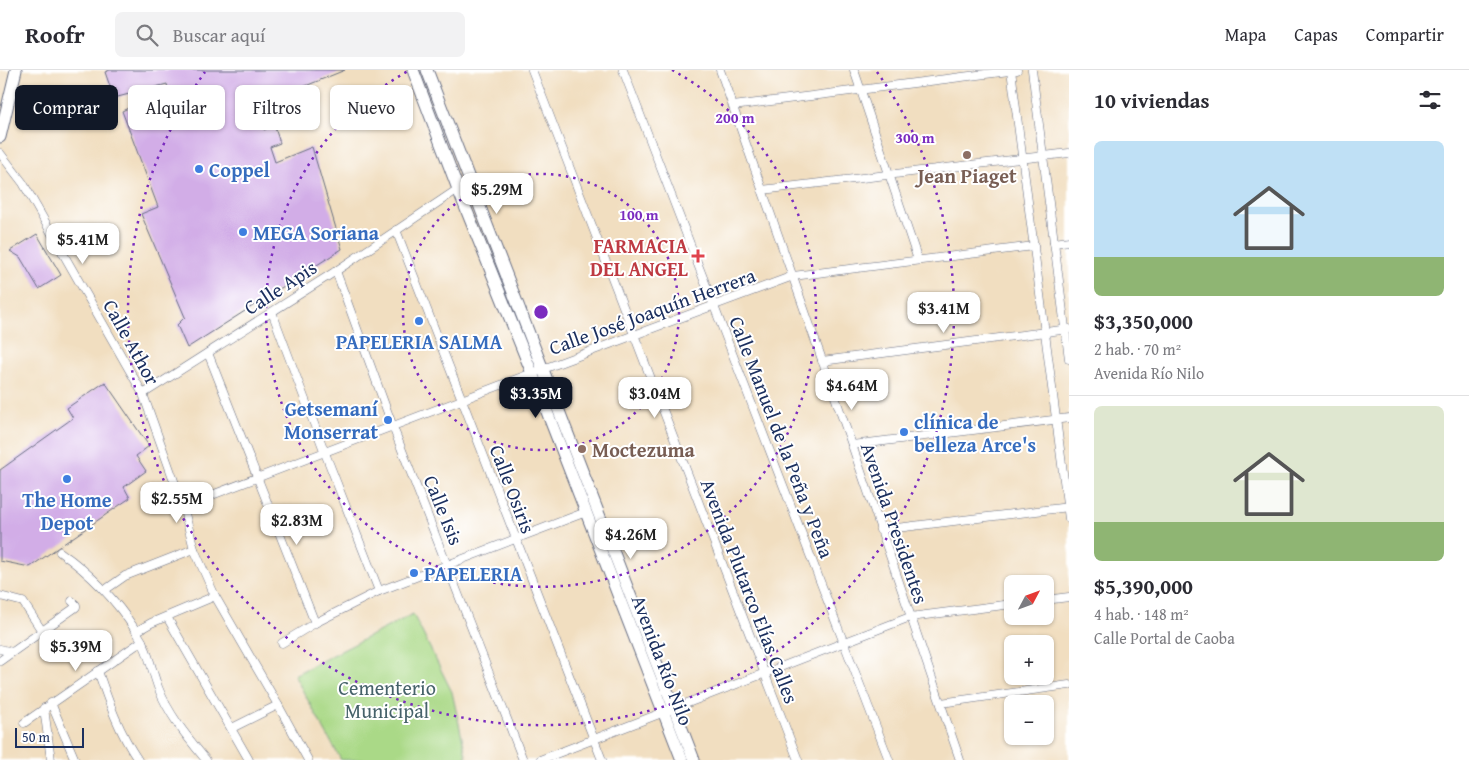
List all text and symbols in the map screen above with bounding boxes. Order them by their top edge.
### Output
search box [115,12,465,57]
text: Roofr [25,17,85,52]
icon: search [133,21,161,49]
text: Buscar aquí [173,21,265,49]
text: Mapa [1225,21,1266,48]
text: Capas [1294,21,1338,48]
text: Compartir [1366,21,1444,48]
chip: Comprar [15,85,118,130]
chip: Alquilar [128,85,225,130]
chip: Filtros [235,85,320,130]
chip: Nuevo [330,85,413,130]
text: 10 viviendas [1094,85,1210,116]
icon: filters [1416,86,1444,114]
text: 200 m [715,107,755,128]
text: 300 m [895,127,935,148]
marker: Jean Piaget [961,149,973,161]
place label: Coppel [209,155,270,184]
place label: Jean Piaget [914,161,1017,190]
marker: Coppel [193,163,205,175]
pin: $5.29M [456,172,538,215]
icon: home [1224,173,1314,263]
text: $5.29M [471,177,523,201]
text: 100 m [619,204,659,225]
place label: MEGA Soriana [253,218,380,247]
pin: $5.41M [42,222,124,265]
marker: MEGA Soriana [237,226,249,238]
text: $5.41M [57,227,109,251]
place label: FARMACIA DEL ANGEL [590,231,689,283]
marker: FARMACIA DEL ANGEL [692,250,704,262]
street label: Calle Apis [238,253,322,321]
street label: Calle José Joaquín Herrera [545,260,760,362]
pin: $3.41M [903,292,985,334]
street label: Calle Athor [96,294,168,390]
text: $3.41M [918,296,970,320]
centre of rings [532,303,550,321]
text: $3,350,000 [1094,306,1193,337]
street label: Calle Manuel de la Peña y Peña [722,312,842,563]
marker: PAPELERIA SALMA [413,315,425,327]
place label: PAPELERIA SALMA [336,327,503,356]
text: 2 hab. · 70 m² [1094,337,1181,361]
text: Avenida Río Nilo [1094,361,1204,385]
pin: $4.64M [811,368,893,411]
text: $4.64M [826,373,878,397]
pin: $3.35M [495,376,577,419]
pin: $3.04M [614,376,696,419]
text: $3.35M [510,381,562,405]
text: $3.04M [629,381,681,405]
place label: Getsemaní Monserrat [284,394,379,446]
place label: clínica de belleza Arce's [914,407,1036,459]
marker: Getsemaní Monserrat [382,414,394,426]
marker: clínica de belleza Arce's [898,426,910,438]
place label: Moctezuma [592,435,696,464]
street label: Avenida Presidentes [854,439,936,608]
icon: home [1224,439,1314,529]
street label: Calle Osiris [483,440,543,538]
marker: Moctezuma [576,443,588,455]
street label: Calle Isis [417,471,471,549]
marker: The Home Depot [61,473,73,485]
street label: Avenida Plutarco Elías Calles [694,474,806,708]
pin: $2.55M [136,482,218,524]
place label: The Home Depot [22,485,112,537]
text: $2.55M [151,486,203,510]
pin: $2.83M [256,504,338,546]
text: $2.83M [271,508,323,532]
pin: $4.26M [590,518,672,560]
text: $4.26M [605,522,657,546]
place label: PAPELERIA [424,559,523,588]
marker: PAPELERIA [408,567,420,579]
text: $5,390,000 [1094,571,1193,602]
north arrow [1004,575,1054,625]
map controls [1004,575,1054,745]
street label: Avenida Río Nilo [625,591,701,729]
text: 4 hab. · 148 m² [1094,602,1189,626]
text: Calle Portal de Caoba [1094,626,1235,650]
pin: $5.39M [35,630,117,672]
text: $5.39M [50,634,102,658]
button: + [1004,635,1054,685]
park label: Cementerio Municipal [338,673,436,725]
button: − [1004,695,1054,745]
scale bar [15,725,84,748]
text: 50 m [22,727,50,747]

